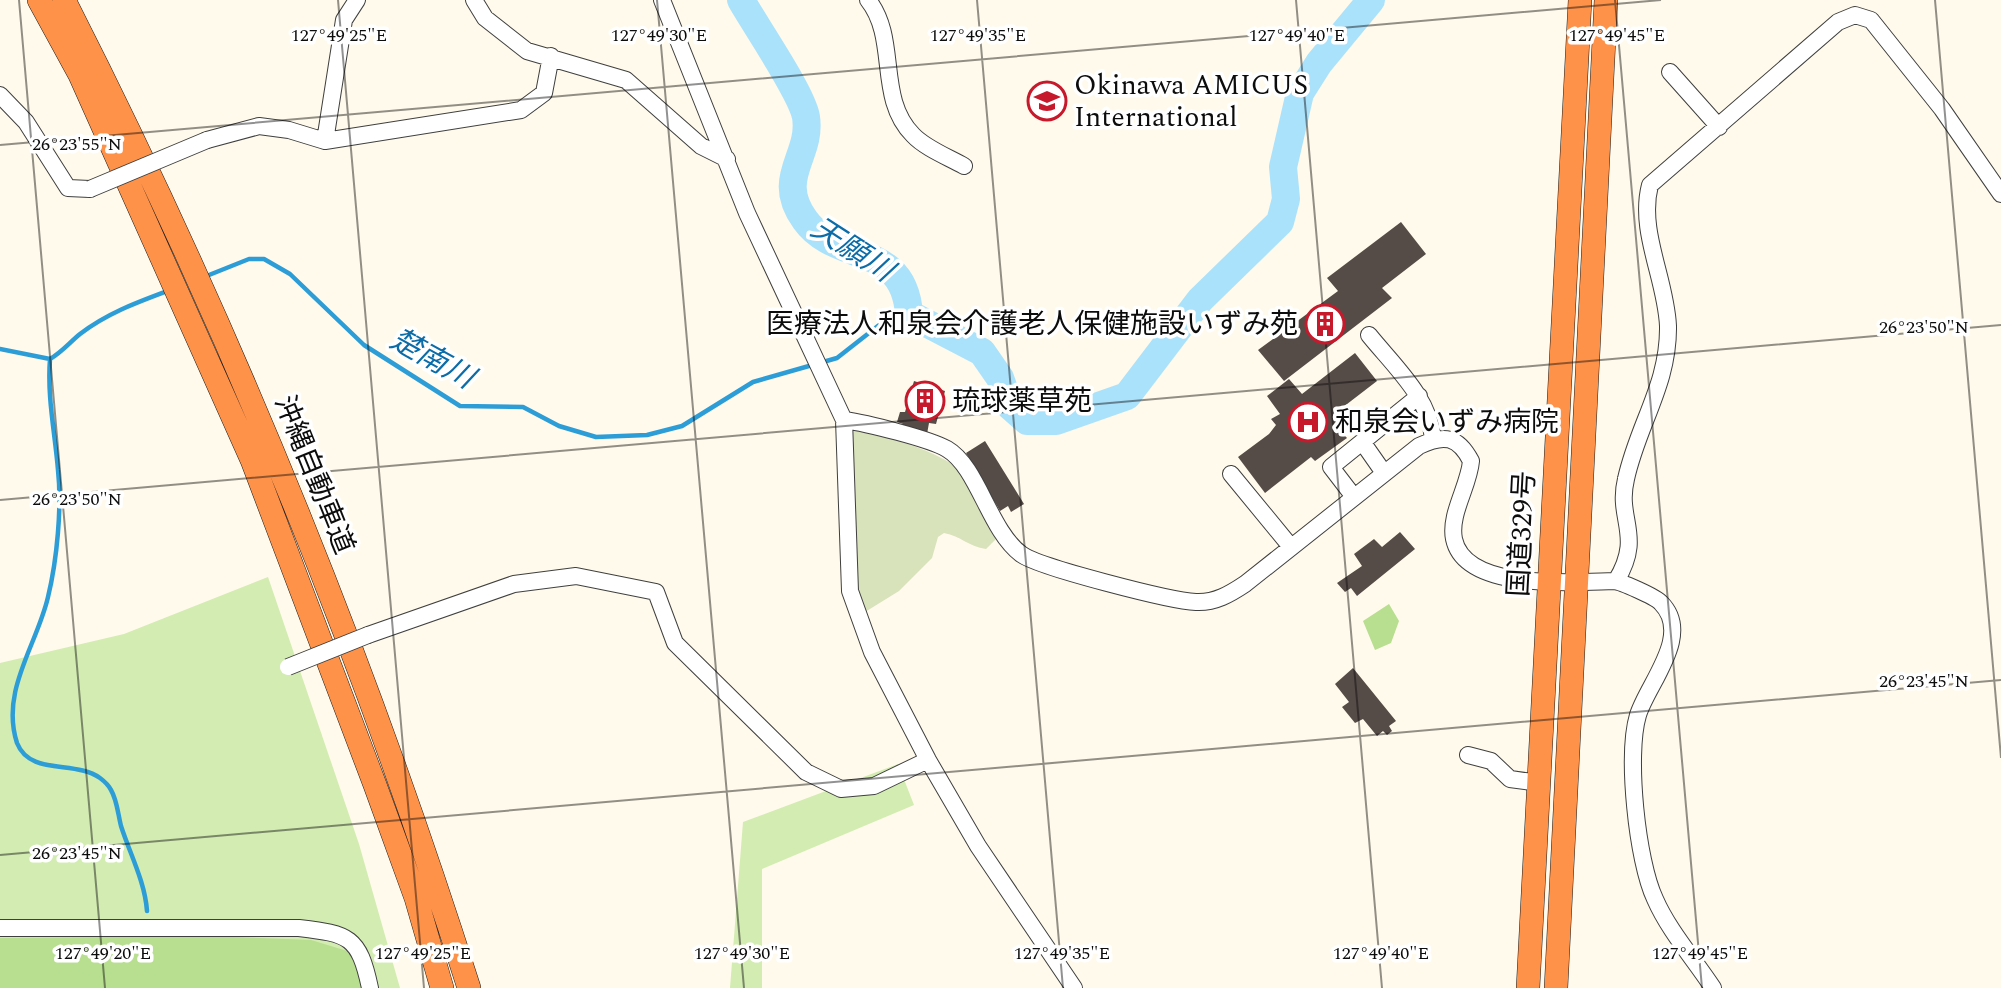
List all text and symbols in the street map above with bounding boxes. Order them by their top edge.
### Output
text: 127°49'25"E [291,22,387,49]
text: 127°49'30"E [611,22,707,49]
text: 127°49'35"E [930,22,1026,49]
text: 127°49'40"E [1249,22,1345,49]
text: 127°49'45"E [1569,22,1665,49]
place label: Okinawa AMICUS International [1074,64,1308,139]
school or university icon: Okinawa AMICUS International [1026,80,1068,122]
text: 26°23'55"N [32,131,122,158]
water label: 天願川 [802,206,905,295]
place label: 医療法人和泉会介護老人保健施設いずみ苑 [766,303,1298,346]
building icon: 医療法人和泉会介護老人保健施設いずみ苑 [1304,303,1346,345]
text: 26°23'50"N [1879,314,1969,341]
water label: 楚南川 [381,317,485,402]
building icon: 琉球薬草苑 [904,380,946,422]
place label: 琉球薬草苑 [952,380,1092,423]
street label: 沖縄自動車道 [263,389,365,561]
hospital icon: 和泉会いずみ病院 [1287,401,1329,443]
place label: 和泉会いずみ病院 [1335,401,1559,444]
street label: 国道329号 [1497,470,1547,598]
text: 26°23'50"N [32,486,122,513]
text: 26°23'45"N [1879,668,1969,695]
text: 26°23'45"N [32,840,122,867]
text: 127°49'20"E [55,940,151,967]
text: 127°49'25"E [375,940,471,967]
text: 127°49'30"E [694,940,790,967]
text: 127°49'35"E [1014,940,1110,967]
text: 127°49'40"E [1333,940,1429,967]
text: 127°49'45"E [1652,940,1748,967]

